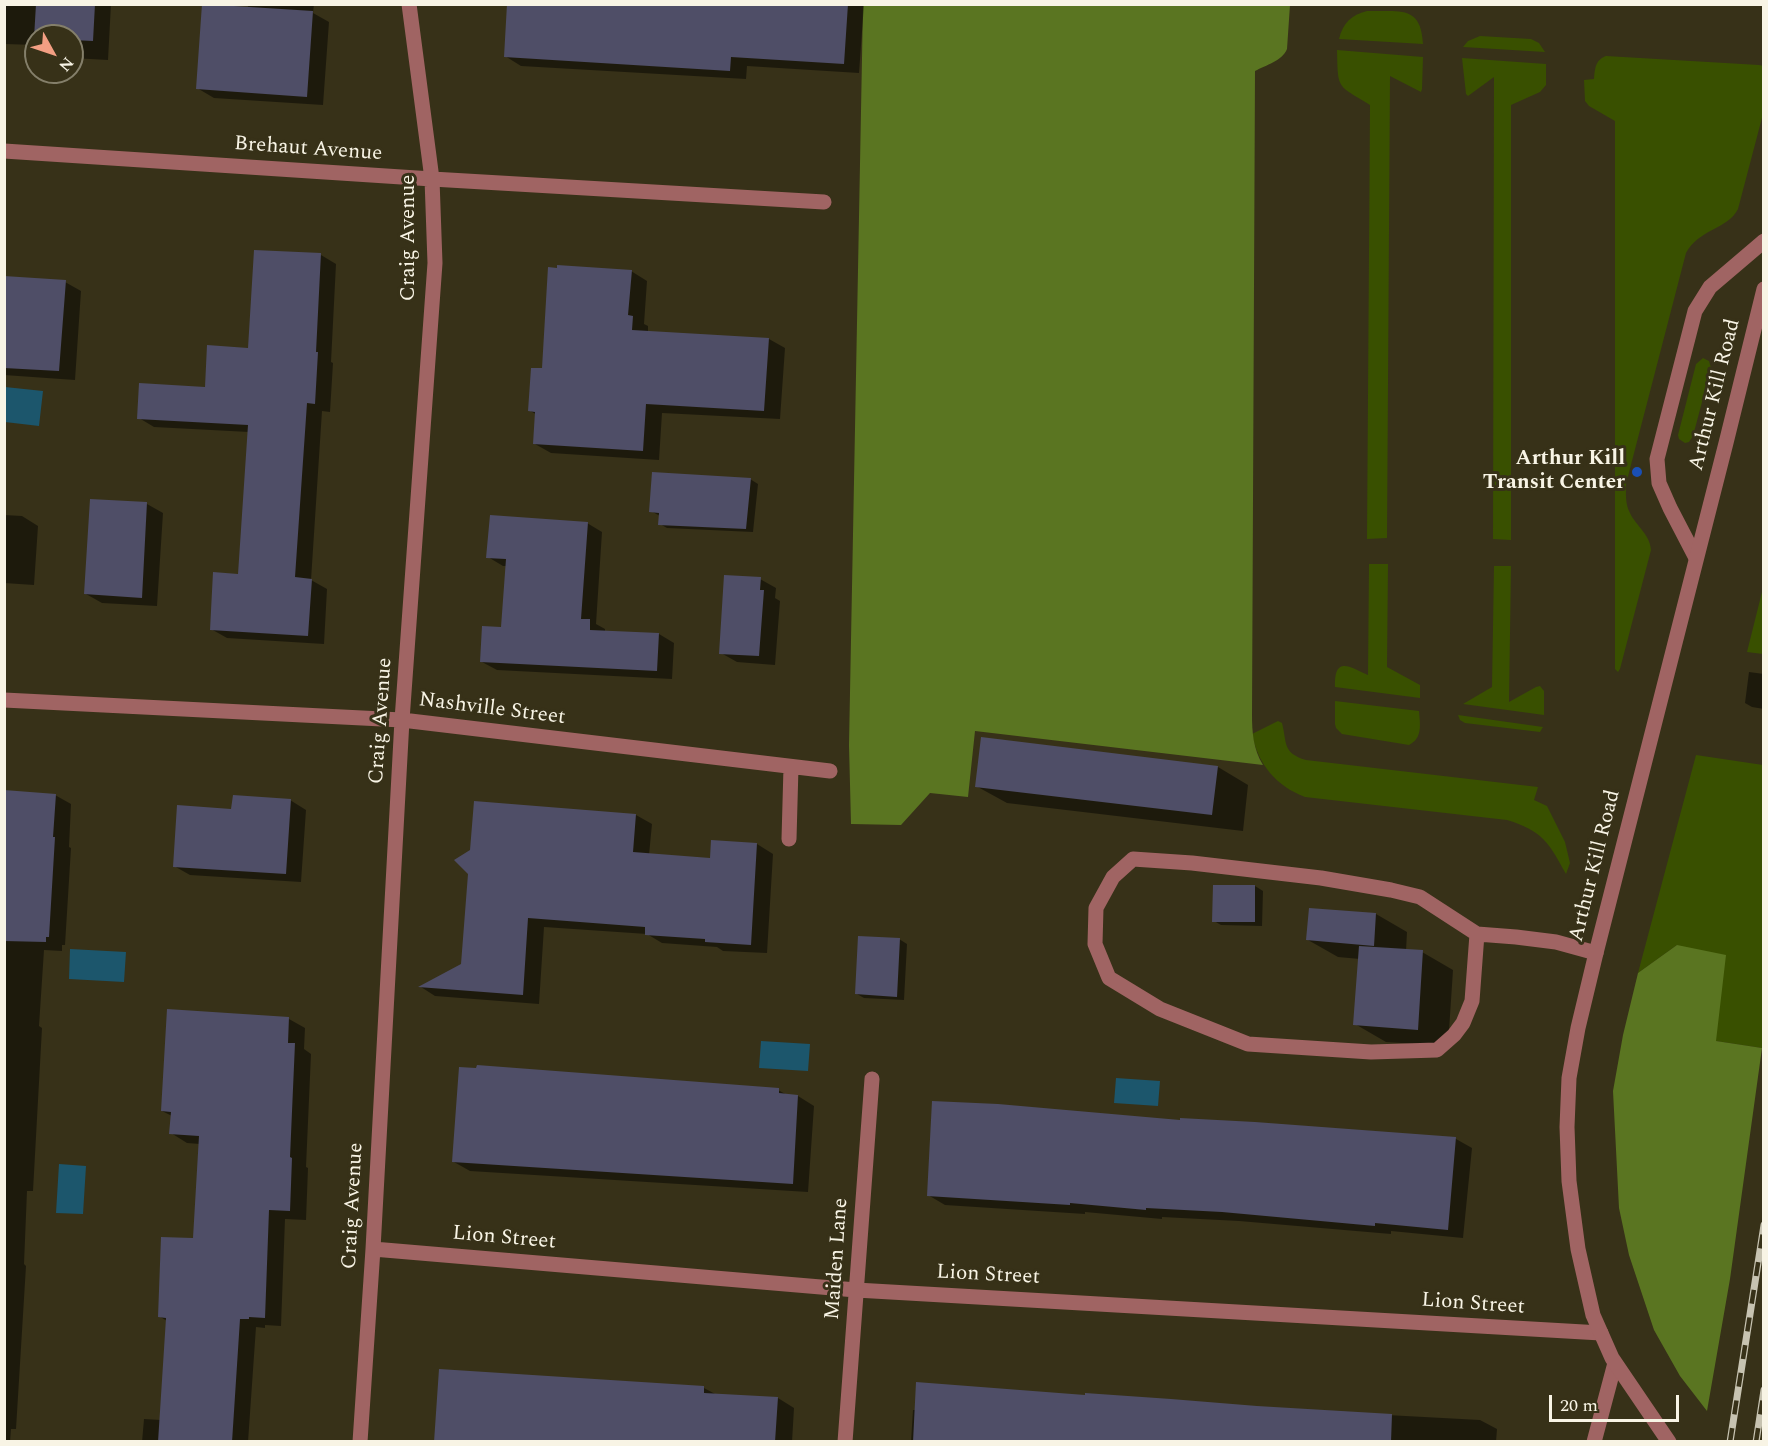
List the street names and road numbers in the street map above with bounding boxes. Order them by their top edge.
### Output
street label: Brehaut Avenue [233,132,383,168]
street label: Craig Avenue [397,175,423,301]
street label: Arthur Kill Road [1685,317,1747,473]
street label: Craig Avenue [365,657,399,785]
street label: Nashville Street [417,689,567,731]
street label: Arthur Kill Road [1565,788,1627,944]
street label: Craig Avenue [338,1142,370,1270]
street label: Maiden Lane [821,1197,855,1321]
street label: Lion Street [451,1222,557,1256]
street label: Lion Street [936,1261,1040,1291]
street label: Lion Street [1420,1289,1526,1321]

